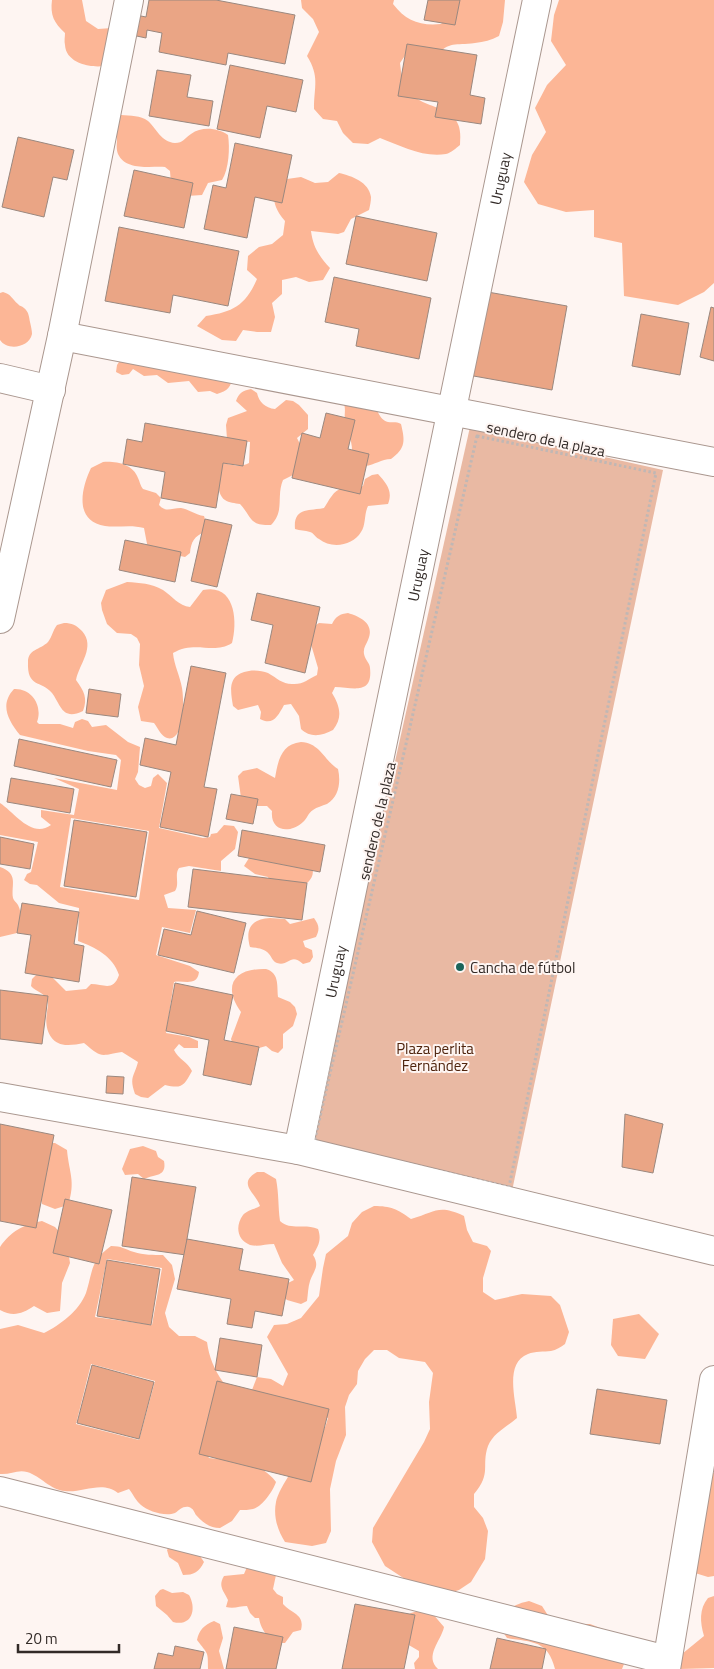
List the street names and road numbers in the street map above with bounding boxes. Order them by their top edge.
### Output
street label: Uruguay [483,150,517,207]
street label: sendero de la plaza [485,415,608,463]
street label: Uruguay [401,547,434,603]
street label: sendero de la plaza [352,759,402,882]
street label: Uruguay [318,943,352,1000]

